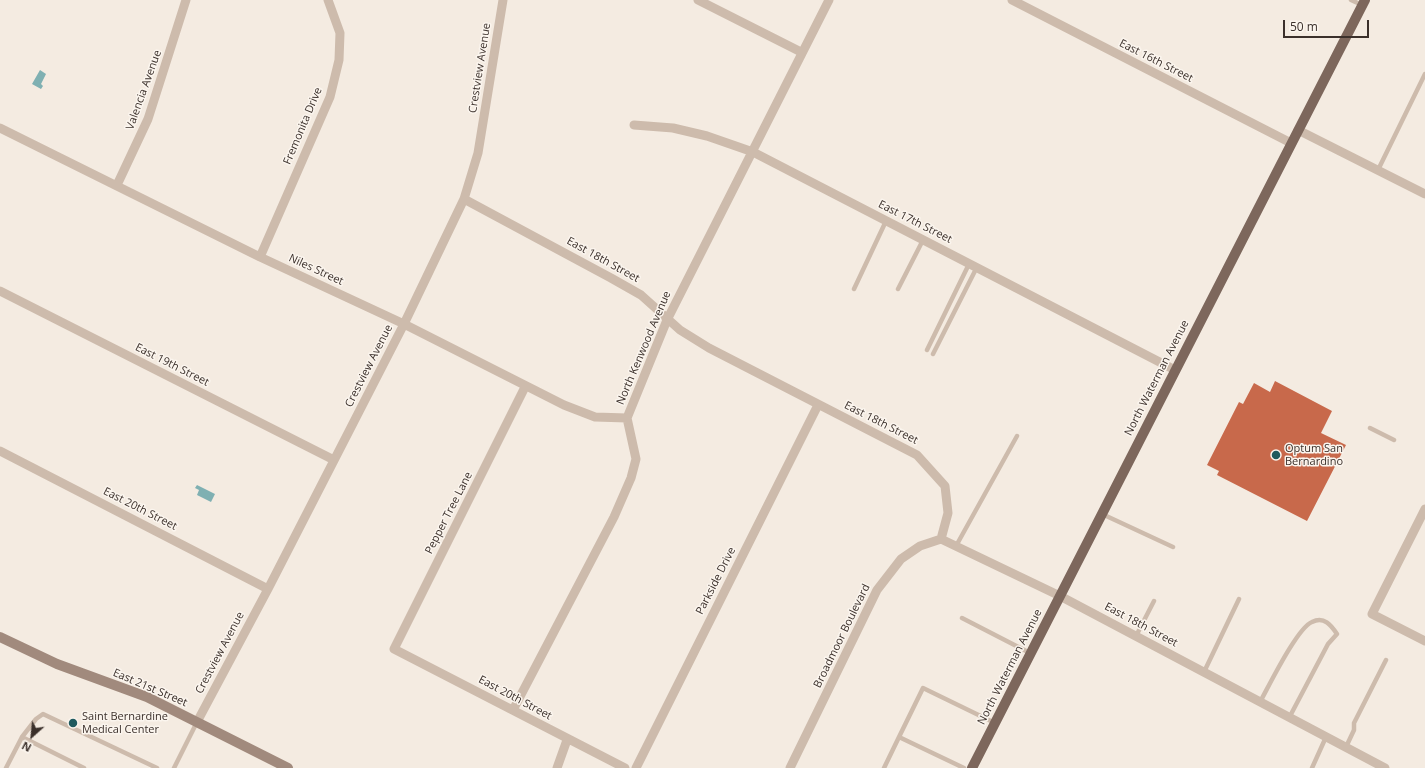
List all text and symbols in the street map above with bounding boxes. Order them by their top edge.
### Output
scale bar [1285,12,1371,38]
text: 50 m [1290,18,1318,35]
street label: Crestview Avenue [466,22,494,114]
street label: East 16th Street [1117,37,1195,85]
street label: Valencia Avenue [123,48,165,132]
street label: Fremonita Drive [281,85,325,167]
street label: East 17th Street [876,198,954,246]
street label: East 18th Street [564,235,642,285]
street label: Niles Street [287,252,345,288]
street label: North Kenwood Avenue [614,289,674,407]
street label: North Waterman Avenue [1122,318,1192,438]
street label: Crestview Avenue [342,323,396,409]
street label: East 19th Street [133,341,211,389]
street label: East 18th Street [842,399,920,447]
place label: Optum San Bernardino [1285,442,1343,468]
marker: Optum San Bernardino [1270,449,1282,461]
street label: Pepper Tree Lane [423,470,475,556]
street label: East 20th Street [101,485,179,533]
street label: Parkside Drive [693,545,739,617]
street label: Broadmoor Boulevard [811,582,873,690]
street label: East 18th Street [1102,600,1180,650]
street label: North Waterman Avenue [975,607,1045,727]
street label: Crestview Avenue [193,610,247,696]
street label: East 21st Street [111,666,189,710]
street label: East 20th Street [476,673,554,723]
place label: Saint Bernardine Medical Center [82,710,168,736]
north arrow [12,716,52,756]
marker: Saint Bernardine Medical Center [67,717,79,729]
text: N [19,738,34,756]

